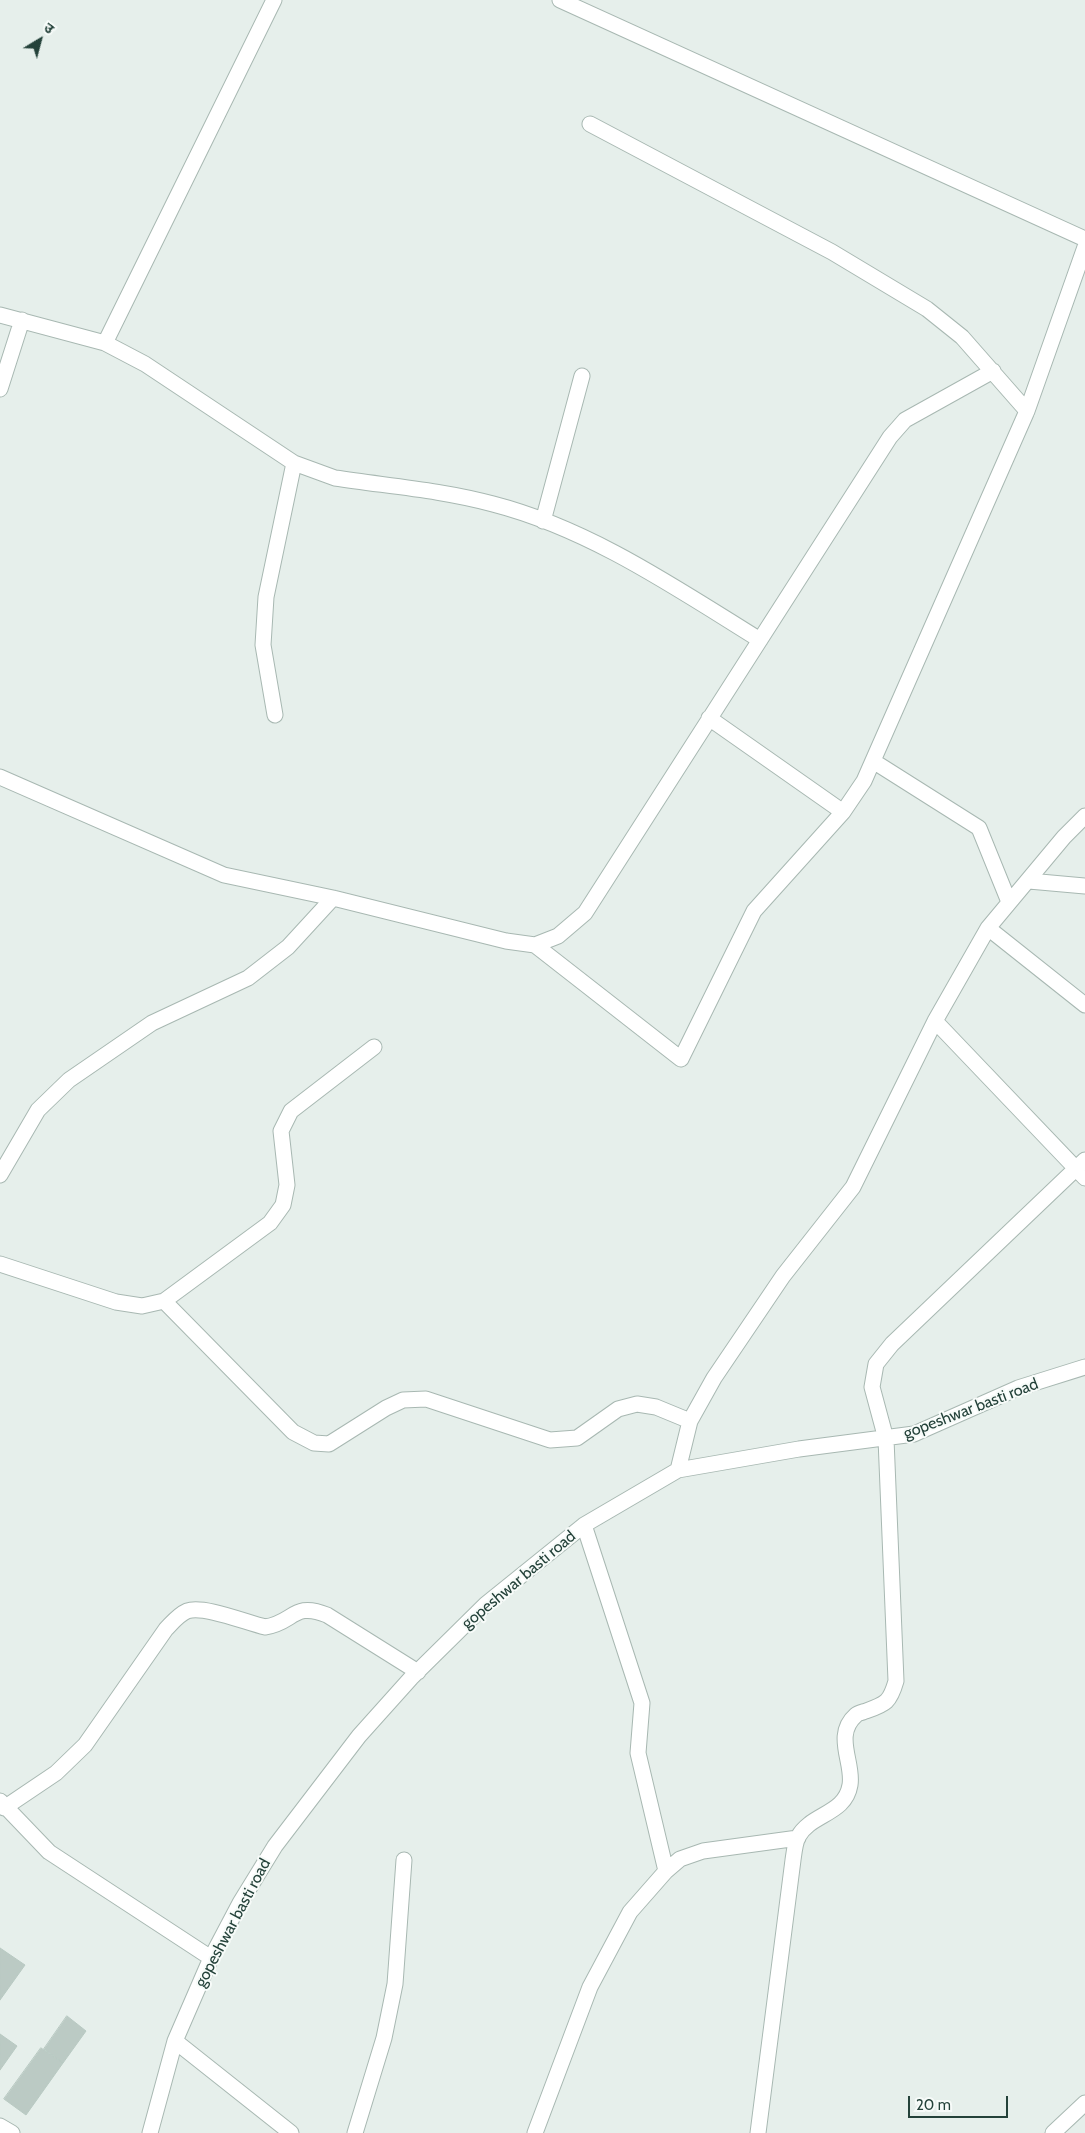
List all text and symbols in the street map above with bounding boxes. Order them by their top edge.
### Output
north arrow [15,15,65,65]
text: उ [40,18,58,38]
street label: gopeshwar basti road [901,1374,1041,1444]
street label: gopeshwar basti road [458,1527,580,1633]
street label: gopeshwar basti road [191,1856,275,1990]
scale bar [910,2086,1010,2118]
text: 20 m [916,2096,951,2114]

